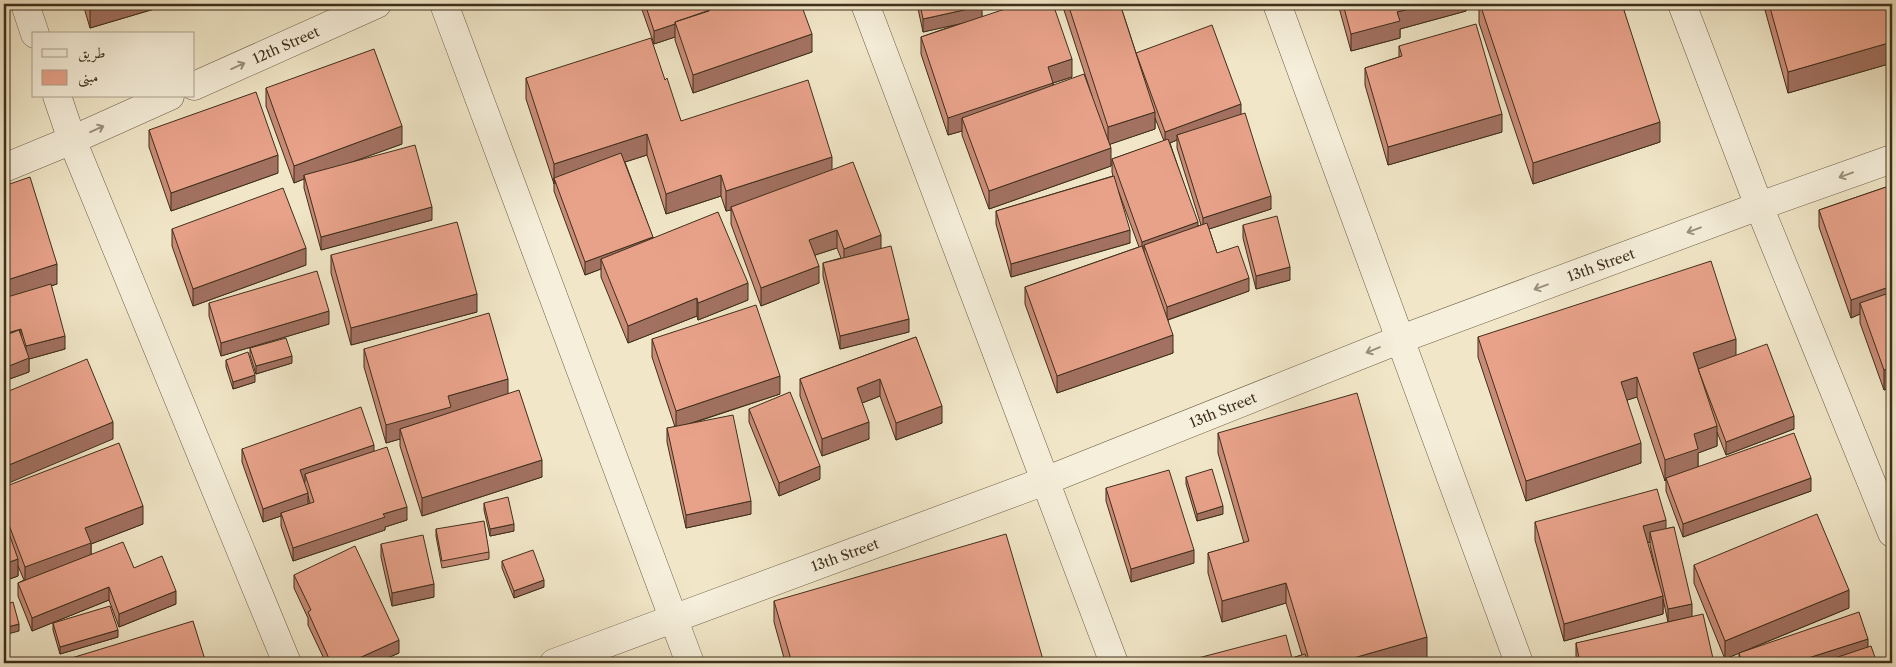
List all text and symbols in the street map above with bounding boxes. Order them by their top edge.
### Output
street label: 12th Street [250,22,322,68]
legend [32,32,195,98]
text: طريق [78,43,105,63]
one-way arrow [230,60,245,70]
text: مبنى [78,67,98,88]
one-way arrow [89,123,104,133]
one-way arrow [1839,171,1855,180]
one-way arrow [1686,226,1702,235]
street label: 13th Street [1565,244,1637,286]
one-way arrow [1534,283,1549,292]
one-way arrow [1366,346,1381,356]
street label: 13th Street [1187,388,1259,432]
street label: 13th Street [809,534,881,576]

